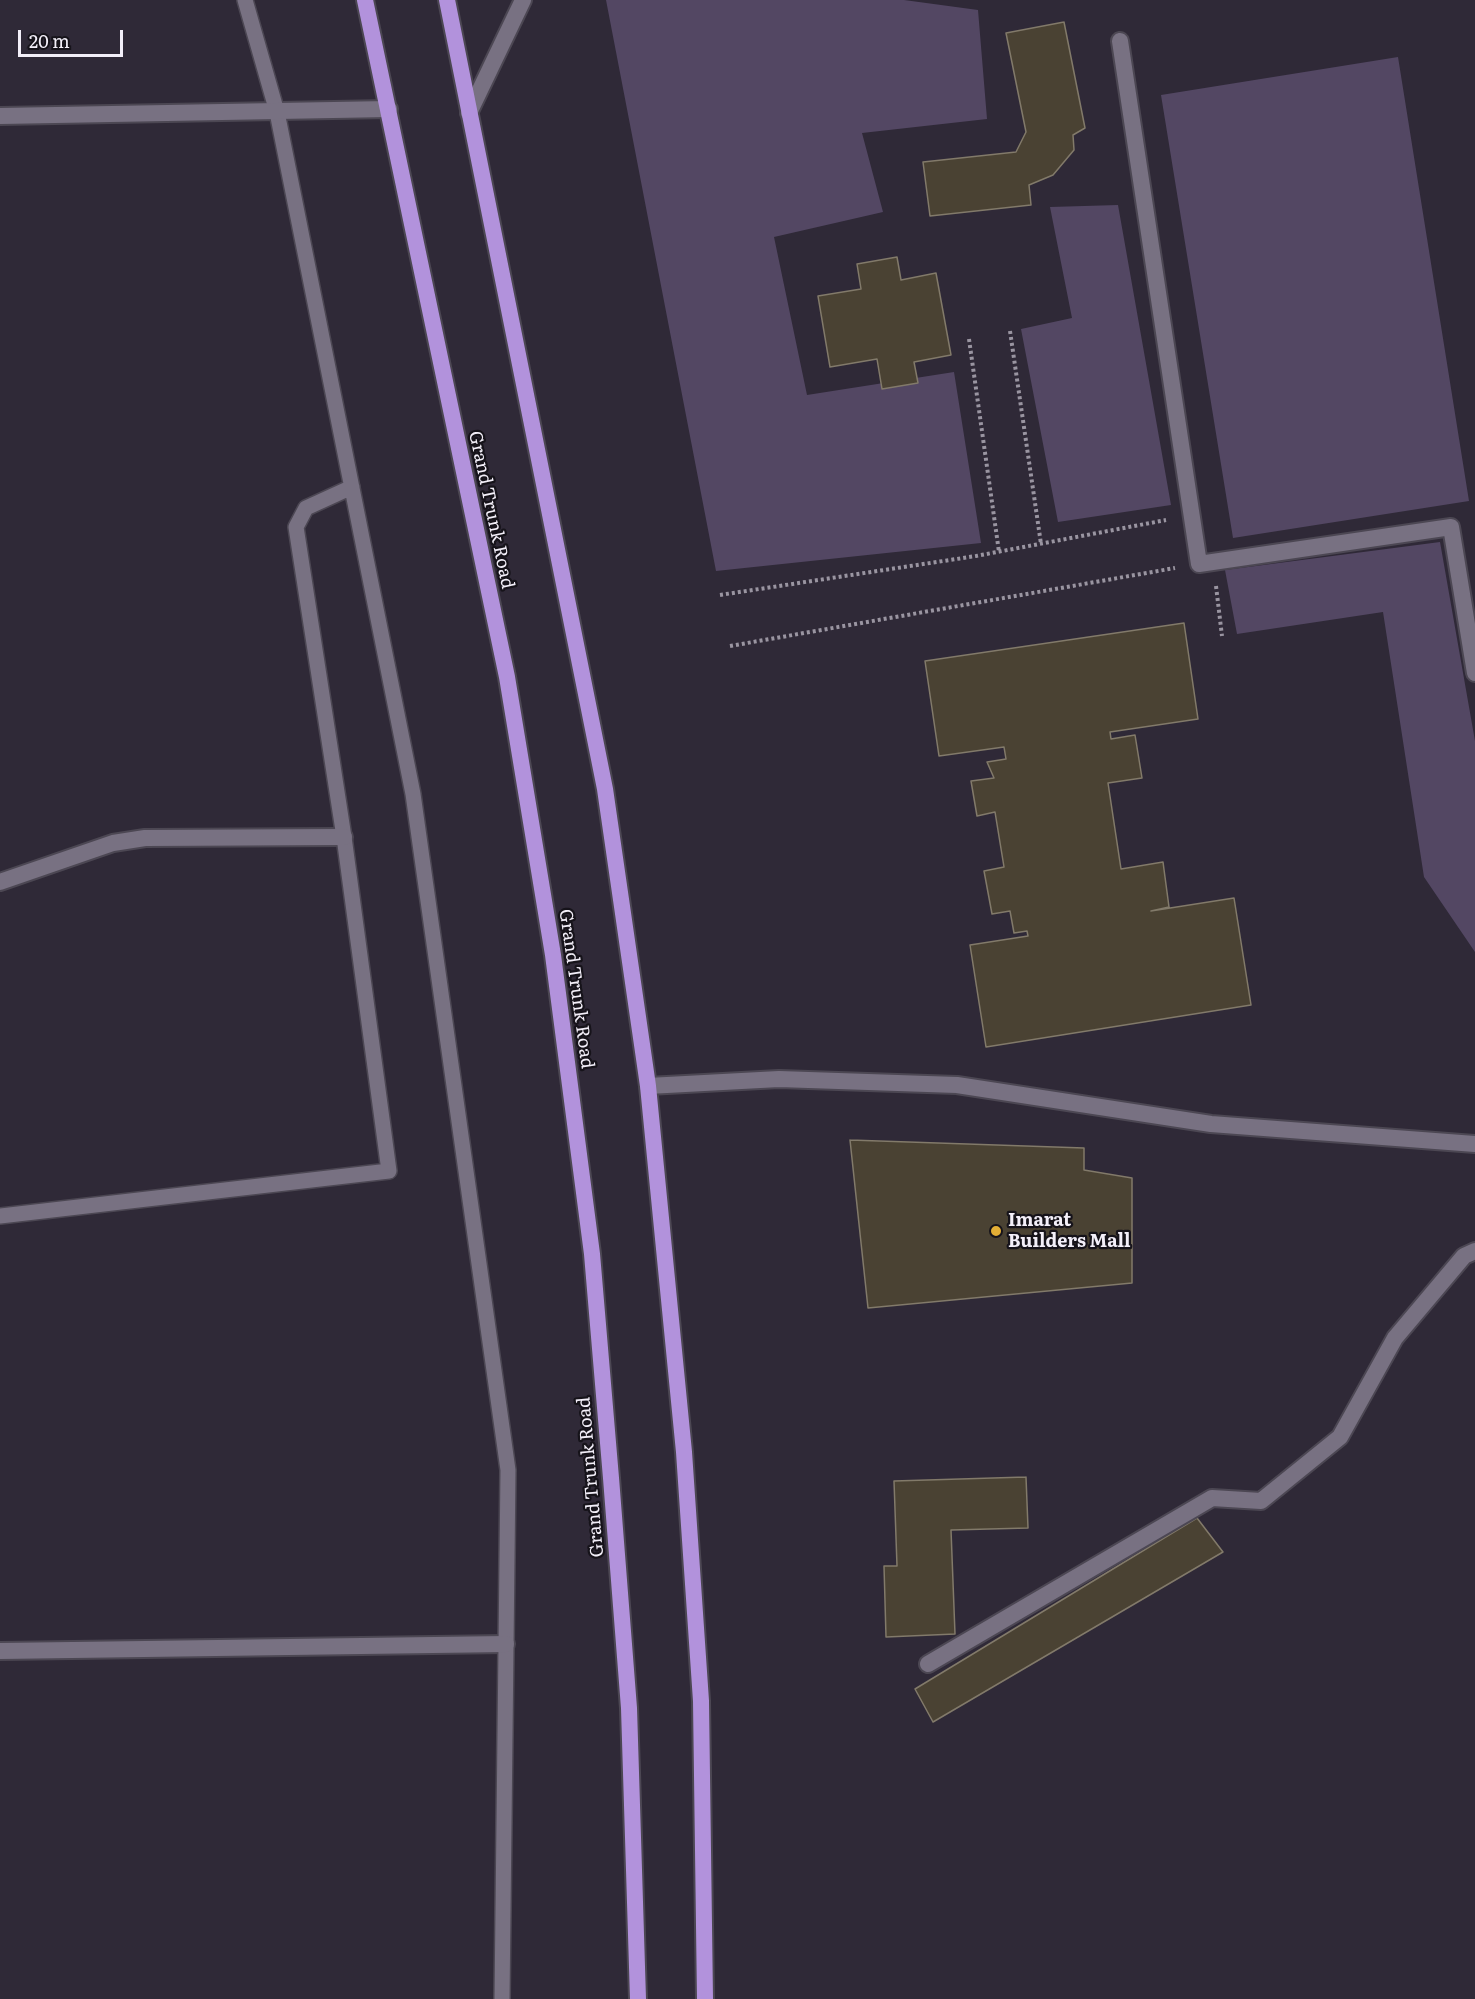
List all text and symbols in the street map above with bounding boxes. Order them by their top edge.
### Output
scale bar [21,18,126,56]
text: 20 m [29,27,70,54]
street label: Grand Trunk Road [464,429,518,591]
street label: Grand Trunk Road [554,908,598,1070]
place label: Imarat Builders Mall [1008,1210,1131,1252]
marker: Imarat Builders Mall [989,1224,1003,1238]
street label: Grand Trunk Road [573,1396,609,1558]

